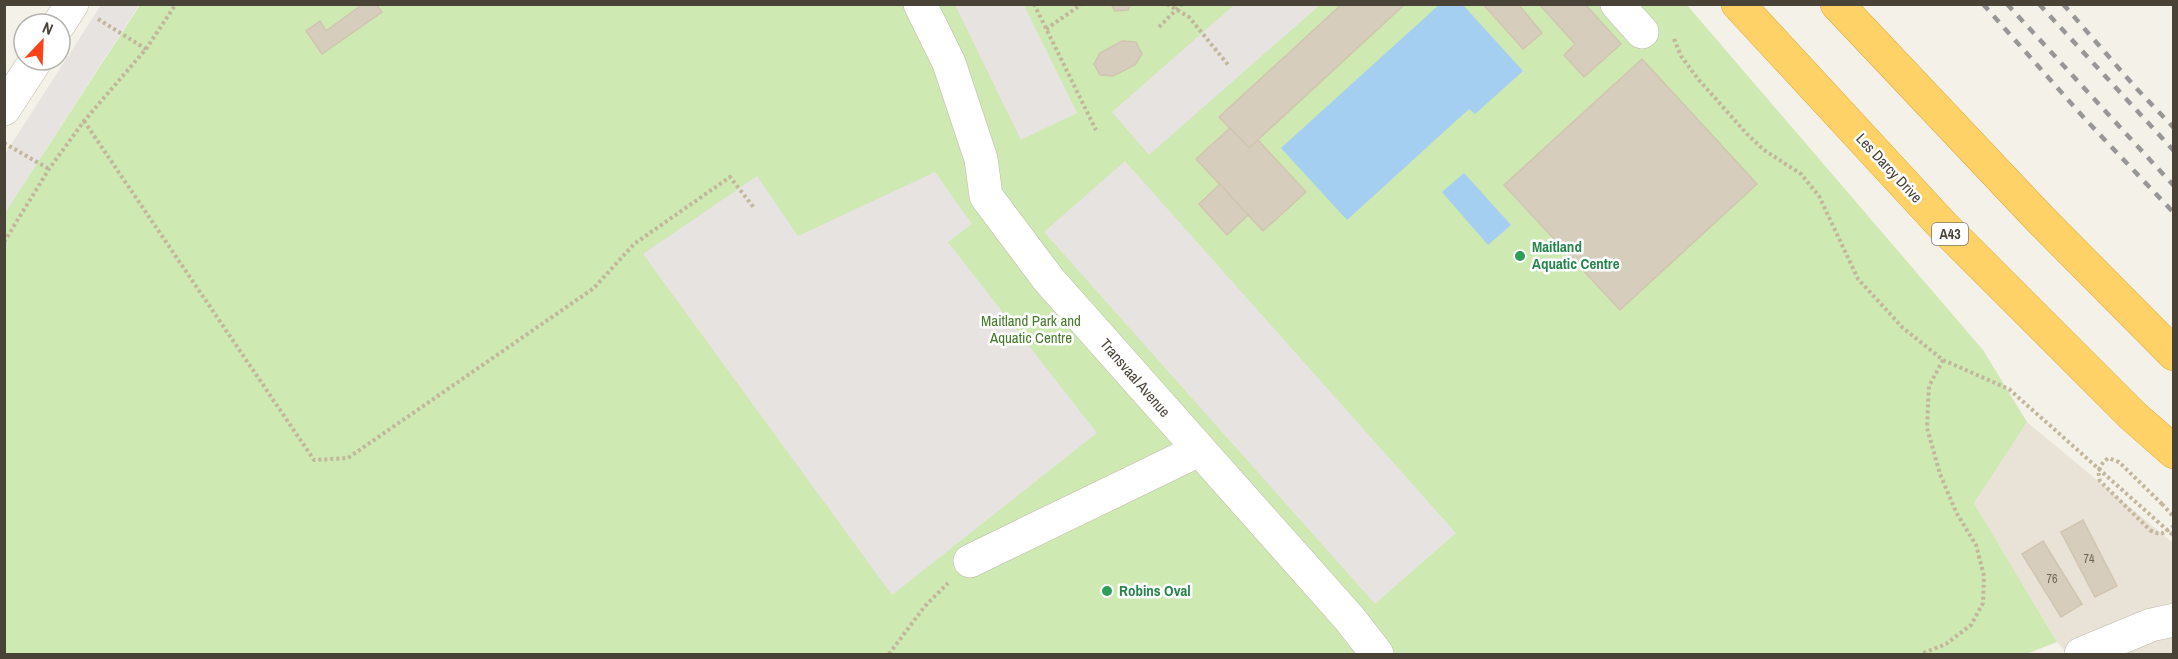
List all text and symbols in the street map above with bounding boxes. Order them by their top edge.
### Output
north arrow [12,12,72,72]
text: N [39,16,57,40]
street label: Les Darcy Drive [1852,128,1927,207]
road number: A43 [1932,223,1968,245]
place label: Maitland Aquatic Centre [1532,236,1620,274]
marker: Maitland Aquatic Centre [1513,249,1527,263]
park label: Maitland Park and Aquatic Centre [981,310,1081,348]
street label: Transvaal Avenue [1095,334,1175,422]
house number: 74 [2084,551,2095,567]
house number: 76 [2047,571,2057,587]
place label: Robins Oval [1119,580,1191,601]
marker: Robins Oval [1100,584,1114,598]

